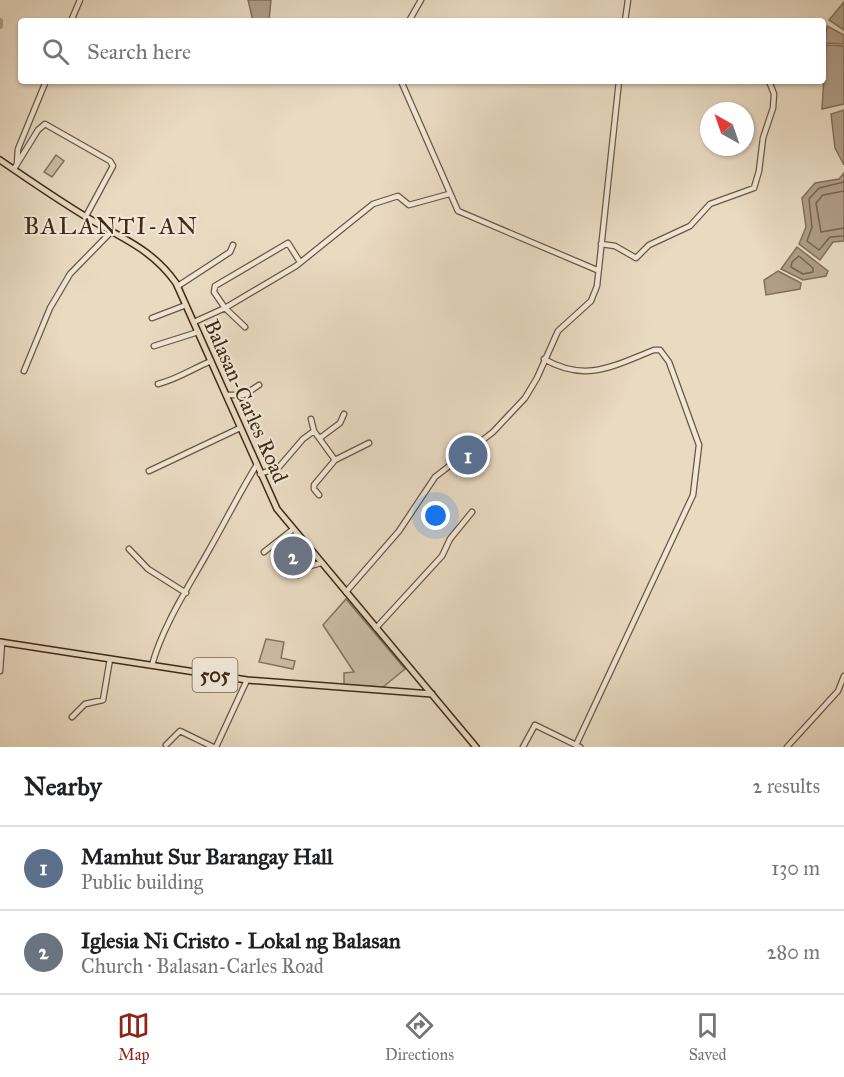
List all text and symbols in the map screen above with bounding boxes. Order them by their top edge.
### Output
search box [18,18,826,84]
icon: search [39,35,72,68]
text: Search here [87,38,191,65]
north arrow [700,102,754,156]
district label: BALANTI-AN [23,211,199,241]
street label: Balasan-Carles Road [198,315,294,487]
pin: 1 [448,432,488,478]
your location [421,501,450,530]
pin: 2 [274,534,312,578]
road number: 505 [192,658,238,692]
text: Nearby [24,770,102,802]
text: 2 results [752,774,820,798]
text: Mamhut Sur Barangay Hall [81,843,333,870]
text: 1 [40,856,47,880]
text: 130 m [771,856,820,880]
text: Public building [81,870,203,894]
text: Iglesia Ni Cristo - Lokal ng Balasan [81,927,401,954]
text: 2 [39,940,48,964]
text: 280 m [767,940,820,964]
text: Church · Balasan-Carles Road [81,954,324,978]
tab: Map [117,1009,150,1064]
tab: Directions [385,1009,454,1064]
tab: Saved [689,1009,727,1064]

